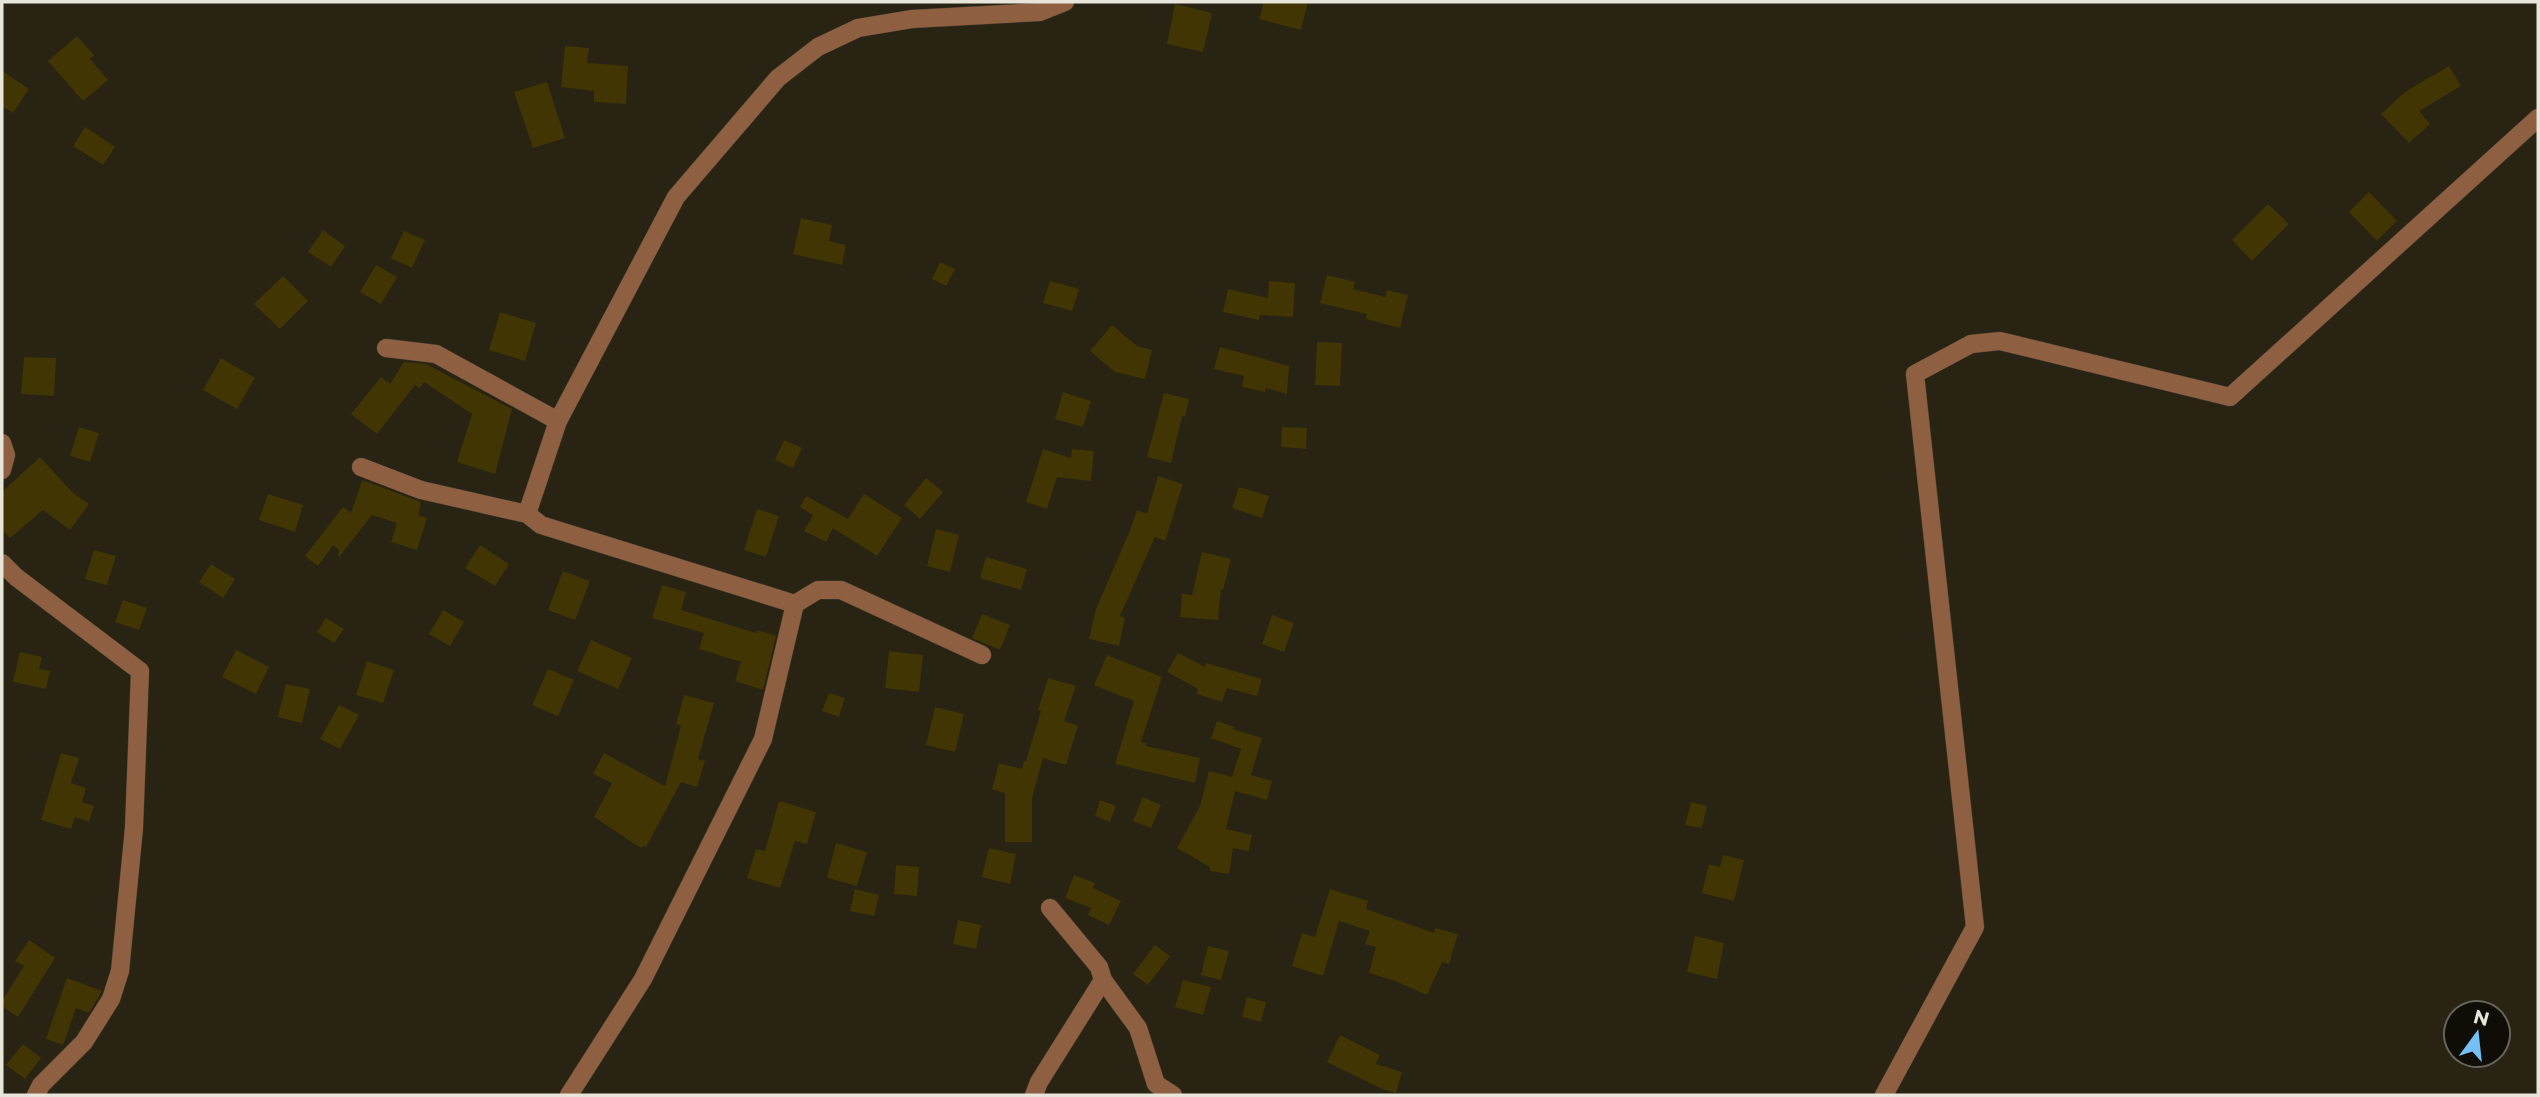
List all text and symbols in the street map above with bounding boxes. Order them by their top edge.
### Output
north arrow [2442,999,2512,1069]
text: N [2471,1005,2492,1031]

